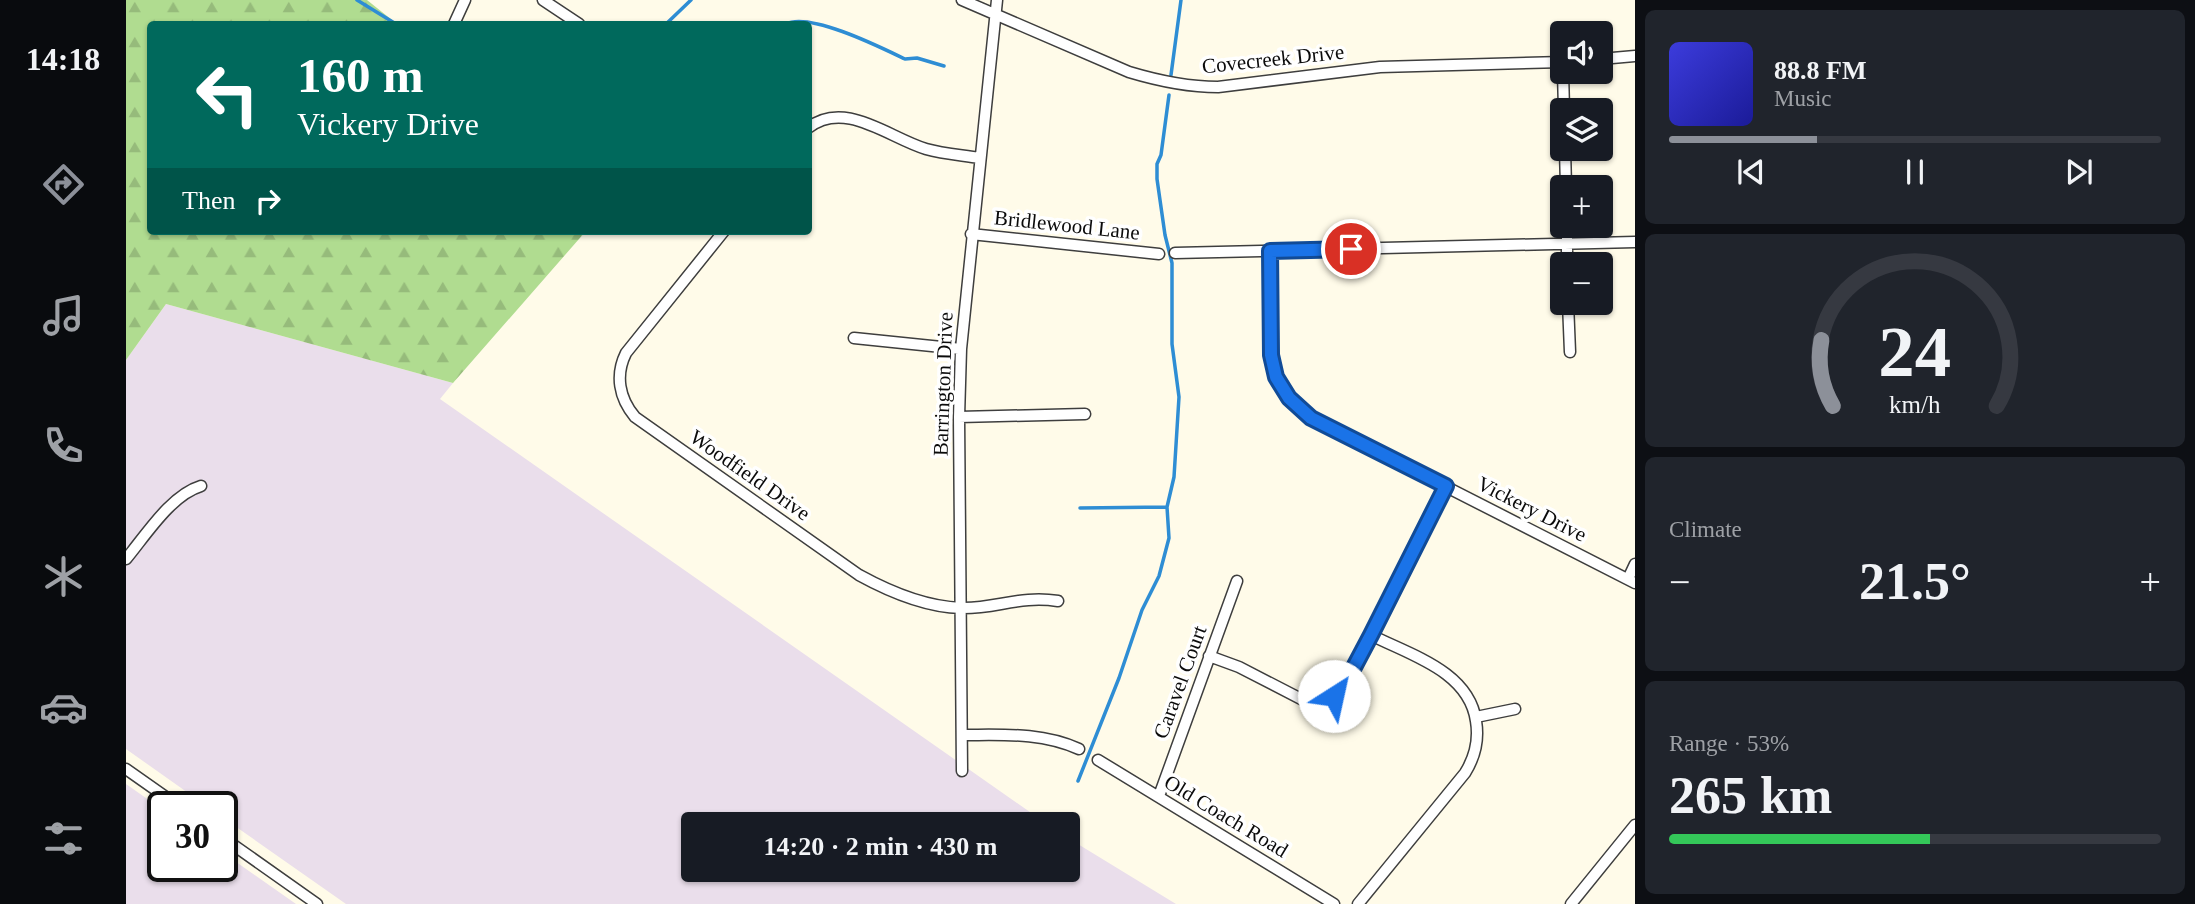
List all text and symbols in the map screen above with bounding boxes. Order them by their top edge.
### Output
map controls [1550,21,1613,315]
button: sound [1550,21,1613,84]
street label: Covecreek Drive [1201,40,1345,78]
text: 14:18 [26,41,100,77]
text: 160 m [297,48,424,103]
icon: left [182,49,273,140]
text: 88.8 FM [1774,56,1866,85]
text: Music [1774,86,1832,111]
button: layers [1550,98,1613,161]
text: Vickery Drive [297,106,479,142]
icon: previous [1732,153,1770,191]
icon: pause [1896,153,1934,191]
icon: next [2060,153,2098,191]
icon: directions [39,160,88,209]
button: + [1550,175,1613,238]
icon: right [249,182,287,220]
text: Then [182,186,235,215]
street label: Bridlewood Lane [993,205,1141,245]
pin [1321,219,1381,279]
icon: arrive [1332,230,1370,268]
button: − [1550,252,1613,315]
icon: music [39,291,88,340]
street label: Barrington Drive [928,312,958,456]
text: 24 [1879,312,1951,393]
text: km/h [1889,391,1941,418]
icon: phone [39,421,88,470]
street label: Woodfield Drive [685,425,815,525]
street label: Vickery Drive [1473,471,1591,547]
text: Climate [1669,517,1742,542]
icon: climate [39,552,88,601]
text: 21.5° [1859,553,1971,610]
text: − [1669,561,1690,603]
text: + [2140,561,2161,603]
street label: Caravel Court [1148,622,1212,742]
position arrow [1297,659,1371,733]
icon: car [39,683,88,732]
text: Range · 53% [1669,731,1789,756]
text: 265 km [1669,767,1832,824]
street label: Old Coach Road [1160,770,1293,863]
speed limit sign: 30 [147,791,238,882]
icon: filters [39,814,88,863]
text: 14:20 · 2 min · 430 m [764,832,998,861]

